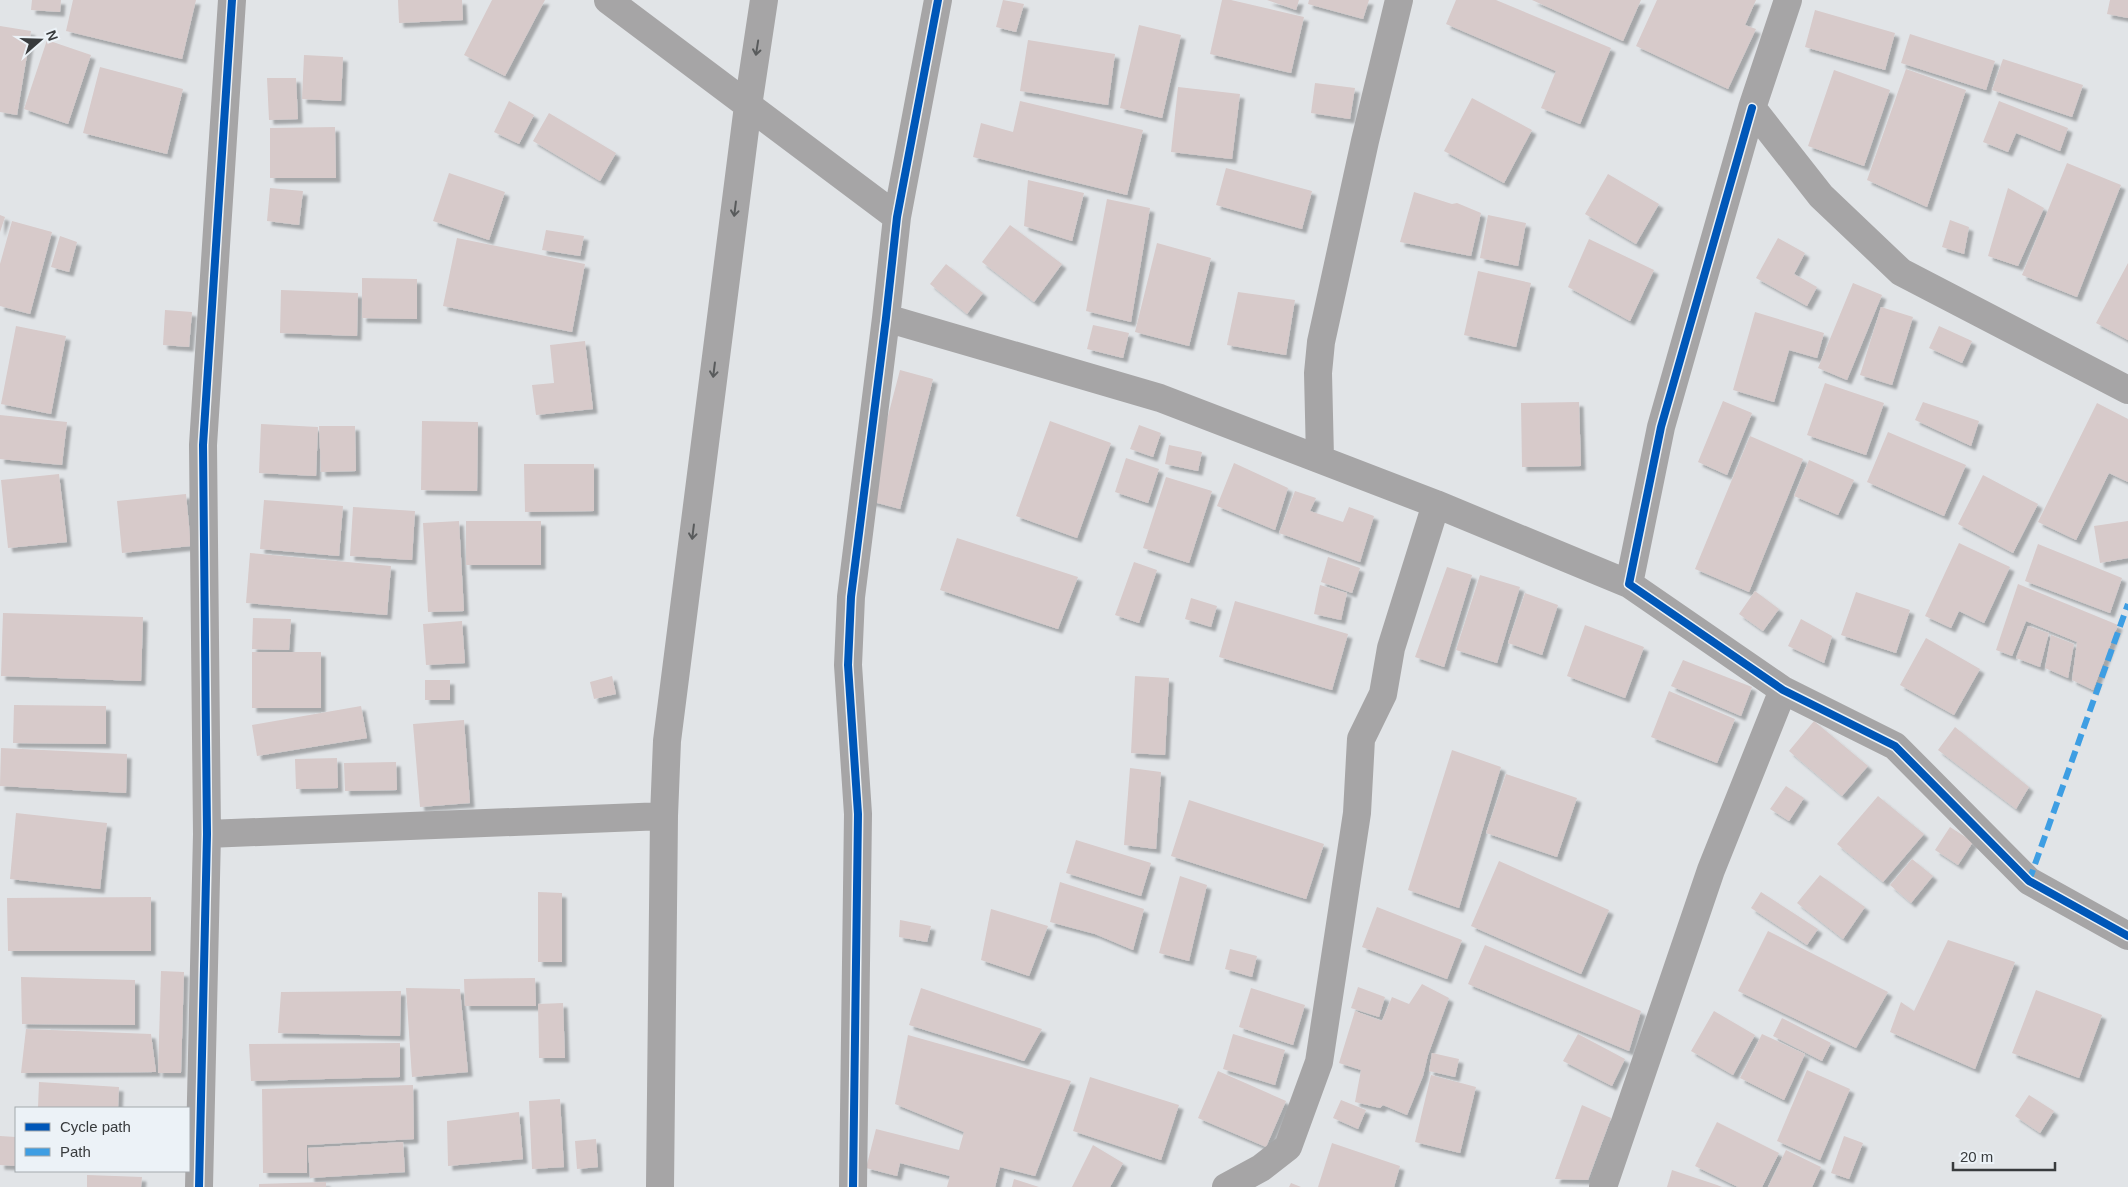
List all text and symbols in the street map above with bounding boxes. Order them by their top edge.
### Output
north arrow [15,15,65,65]
text: N [43,28,61,43]
one-way arrow [752,40,762,56]
one-way arrow [730,201,740,217]
one-way arrow [709,362,719,378]
one-way arrow [688,523,698,539]
legend [15,1107,190,1172]
text: Cycle path [60,1118,131,1135]
scale bar [1953,1140,2056,1172]
text: Path [60,1143,91,1160]
text: 20 m [1960,1148,1993,1165]

